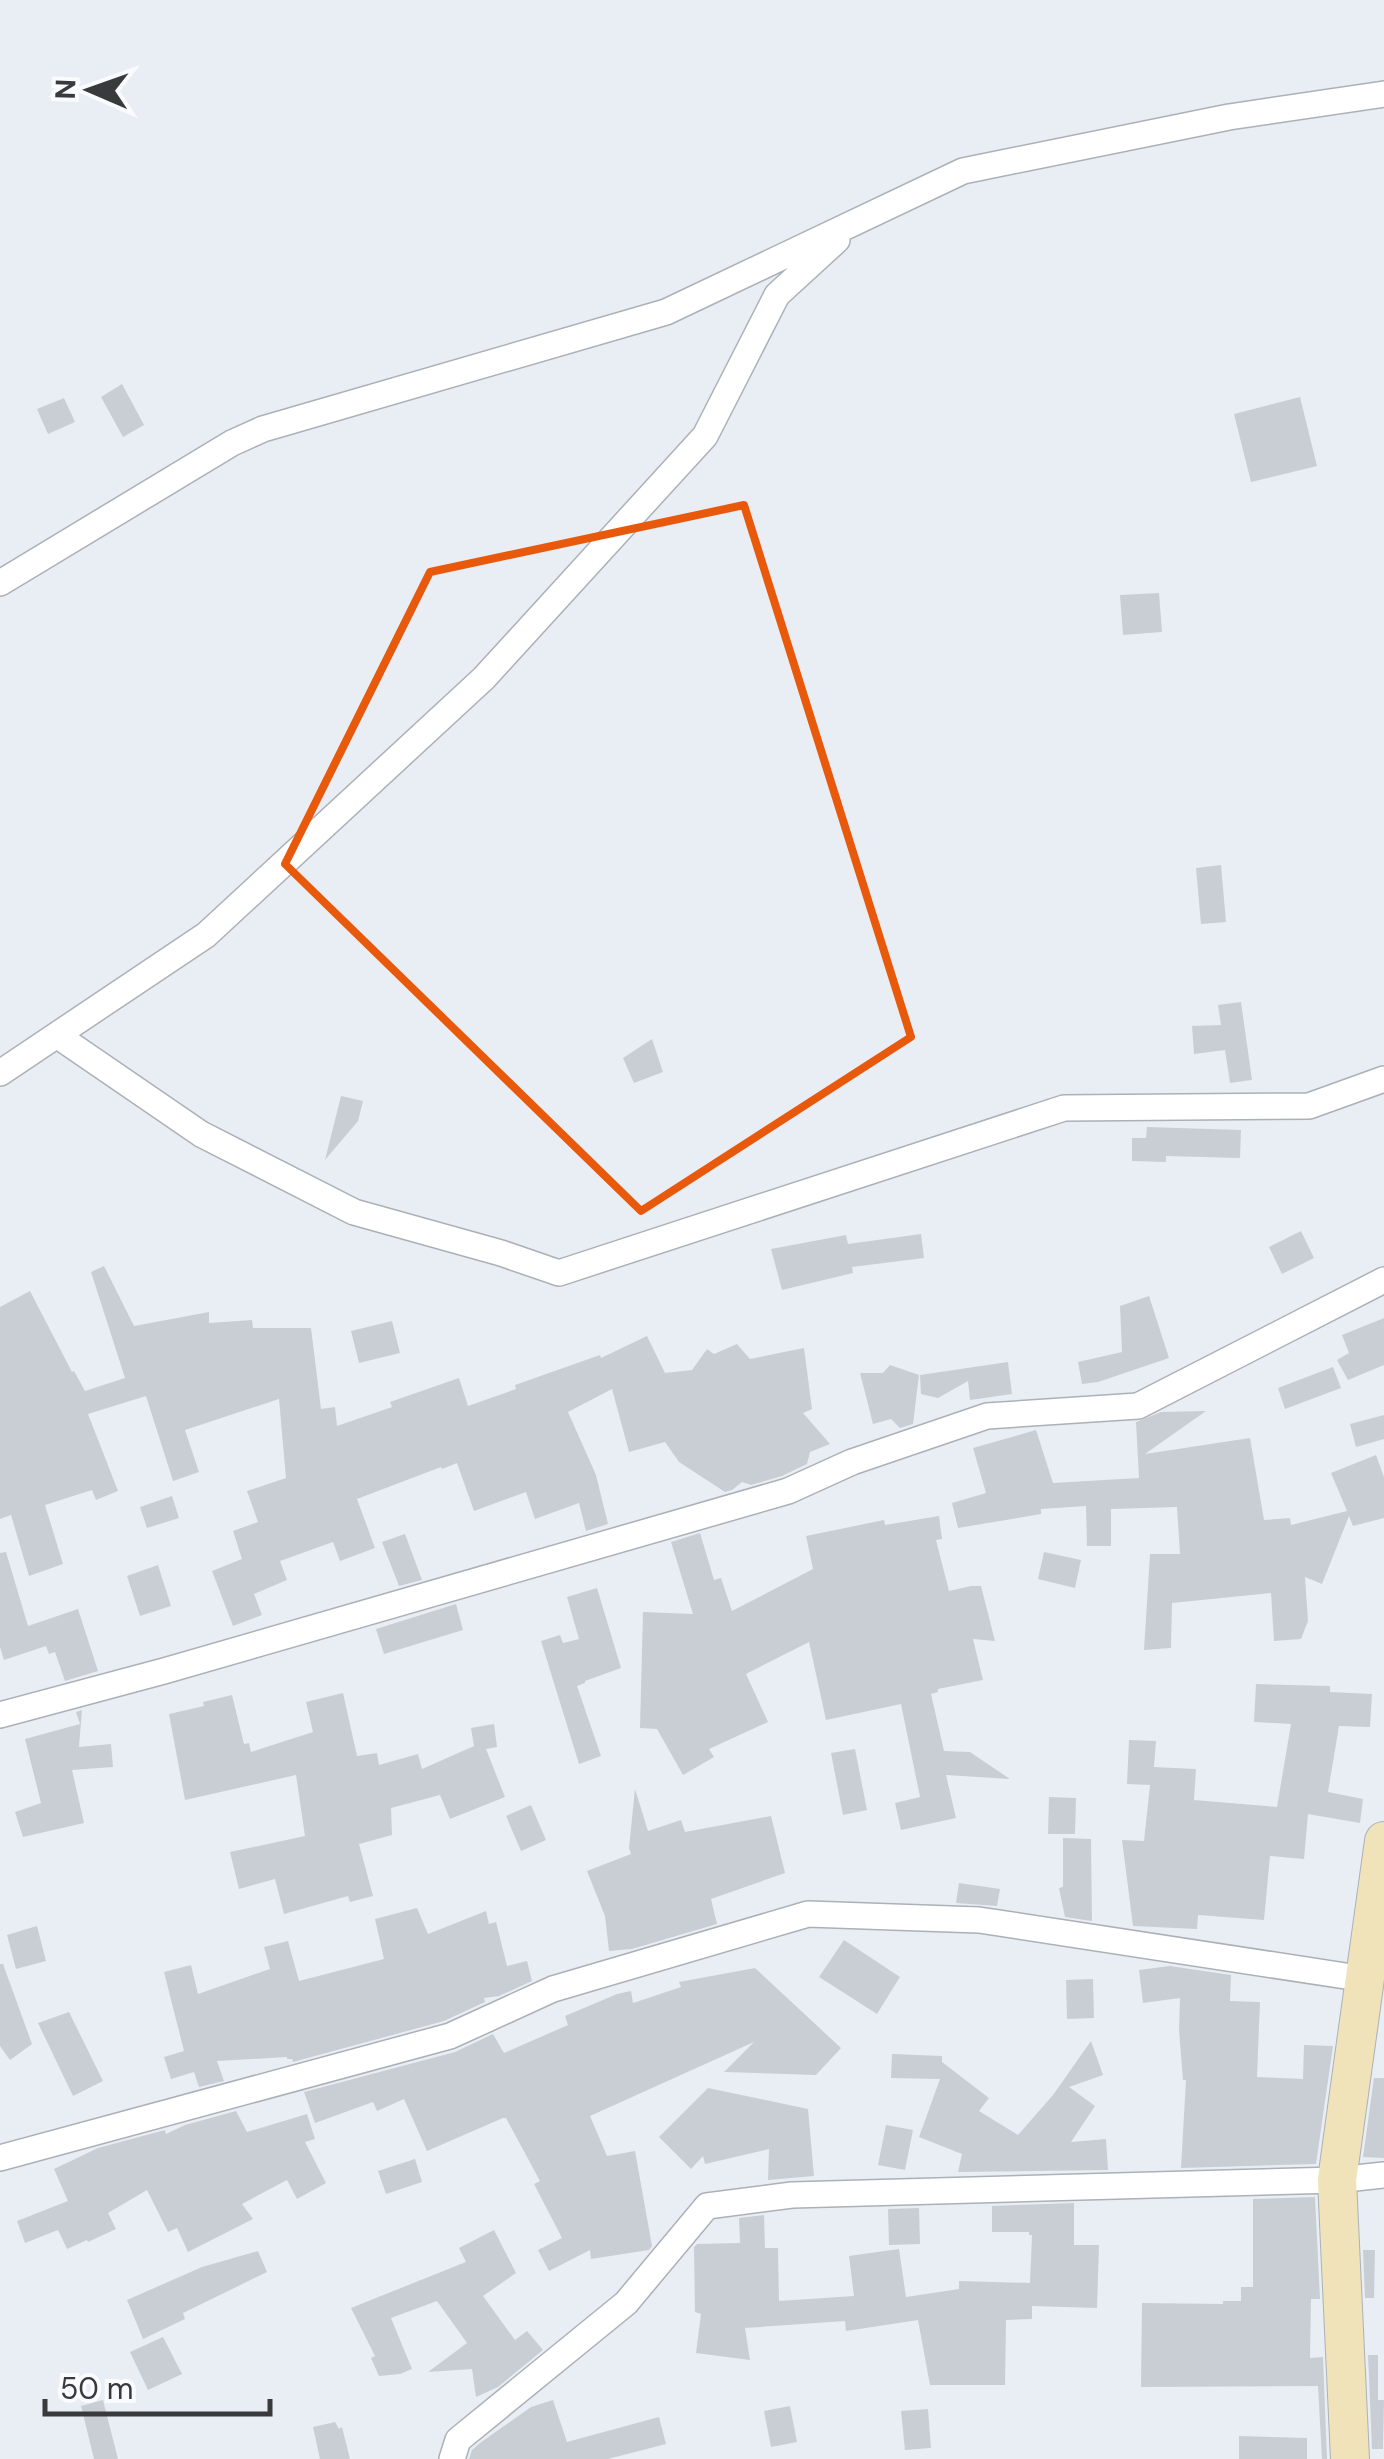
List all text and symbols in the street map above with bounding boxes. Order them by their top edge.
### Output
north arrow [40,40,140,140]
text: N [47,78,84,100]
scale bar [45,2354,270,2416]
text: 50 m [60,2369,134,2408]

